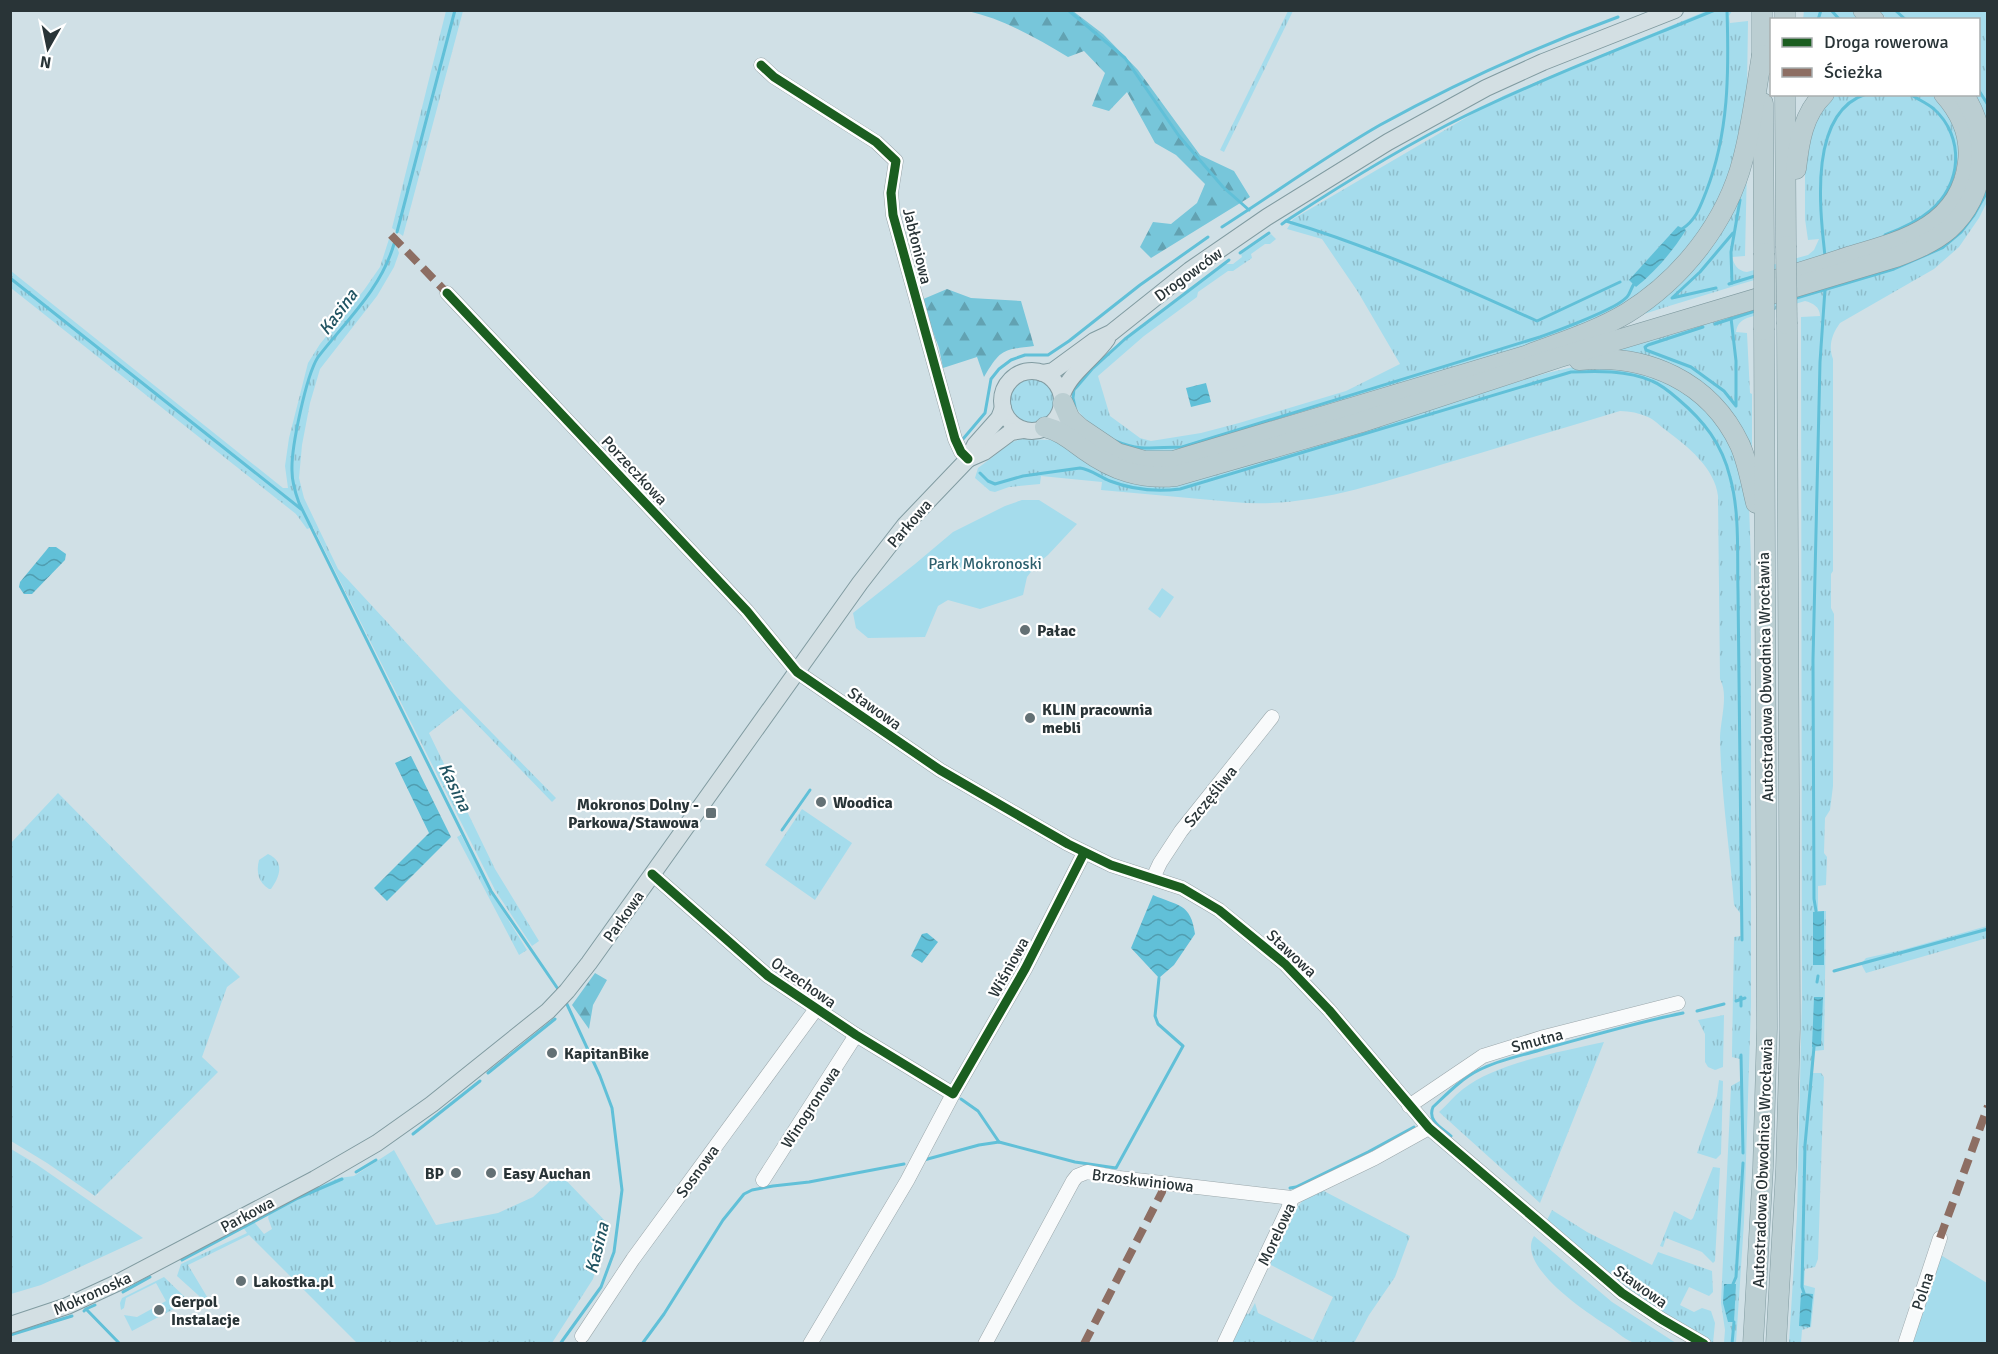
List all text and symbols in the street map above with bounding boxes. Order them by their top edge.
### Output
north arrow [18,18,78,78]
legend [1770,18,1980,96]
text: Droga rowerowa [1824,31,1949,53]
text: N [39,51,53,73]
text: Ścieżka [1824,61,1883,83]
street label: Jabłoniowa [898,206,936,286]
street label: Drogowców [1151,243,1227,306]
water label: Kasina [314,284,363,339]
street label: Porzeczkowa [597,432,672,510]
street label: Parkowa [883,495,936,552]
street label: Autostradowa Obwodnica Wrocławia [1754,552,1778,802]
park label: Park Mokronoski [928,554,1042,574]
place label: Pałac [1037,621,1076,641]
marker: Pałac [1018,623,1032,637]
street label: Stawowa [844,683,905,735]
place label: KLIN pracownia mebli [1042,700,1153,738]
marker: KLIN pracownia mebli [1023,711,1037,725]
water label: Kasina [434,759,477,816]
street label: Szczęśliwa [1180,762,1242,831]
place label: Woodica [833,793,893,813]
place label: Mokronos Dolny - Parkowa/Stawowa [568,795,699,833]
marker: Woodica [814,795,828,809]
marker: Mokronos Dolny - Parkowa/Stawowa [704,806,718,820]
street label: Parkowa [599,887,649,946]
street label: Stawowa [1262,925,1321,982]
street label: Wiśniowa [984,934,1034,1001]
street label: Orzechowa [767,953,840,1013]
street label: Smutna [1509,1024,1565,1057]
street label: Autostradowa Obwodnica Wrocławia [1749,1038,1777,1288]
place label: KapitanBike [564,1044,649,1064]
marker: KapitanBike [545,1046,559,1060]
street label: Winogronowa [777,1063,845,1152]
street label: Sosnowa [672,1141,724,1202]
place label: BP [425,1164,444,1184]
place label: Easy Auchan [503,1164,591,1184]
street label: Brzoskwiniowa [1091,1165,1195,1197]
marker: BP [449,1166,463,1180]
marker: Easy Auchan [484,1166,498,1180]
street label: Parkowa [217,1192,278,1237]
street label: Morelowa [1254,1200,1300,1269]
water label: Kasina [580,1219,614,1276]
street label: Stawowa [1610,1261,1671,1313]
street label: Mokronoska [50,1268,135,1320]
street label: Polna [1907,1270,1938,1313]
place label: Lakostka.pl [253,1272,334,1292]
marker: Lakostka.pl [234,1274,248,1288]
place label: Gerpol Instalacje [171,1292,240,1330]
marker: Gerpol Instalacje [152,1303,166,1317]

